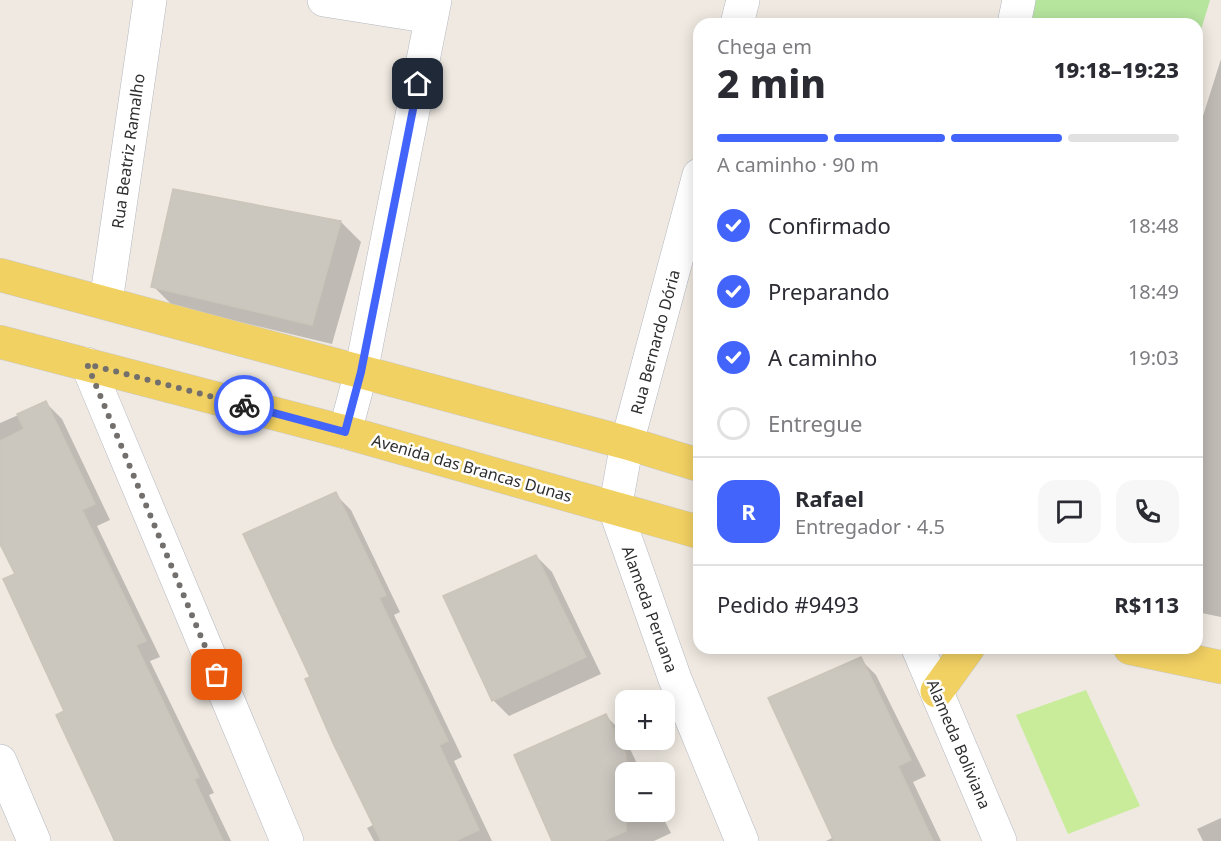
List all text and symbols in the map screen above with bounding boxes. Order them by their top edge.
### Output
text: Chega em [717,33,812,60]
text: 19:18–19:23 [1054,54,1179,84]
text: 2 min [717,56,826,109]
pin [392,58,443,109]
icon: home [401,67,434,100]
street label: Rua Beatriz Ramalho [106,72,150,230]
text: A caminho · 90 m [717,151,879,178]
icon: check [717,209,750,242]
text: Confirmado [768,210,891,240]
text: 18:48 [1128,212,1179,239]
street label: Rua Bernardo Dória [625,267,685,417]
icon: check [717,275,750,308]
text: Preparando [768,276,890,306]
text: 18:49 [1128,278,1179,305]
icon: check [717,341,750,374]
text: A caminho [768,342,877,372]
text: 19:03 [1128,344,1179,371]
courier [214,375,274,435]
icon: bike [228,389,261,422]
text: Entregue [768,408,862,438]
street label: Avenida das Brancas Dunas [369,429,575,507]
button: chat [1038,480,1101,543]
button: phone [1116,480,1179,543]
text: Rafael [795,483,864,513]
text: R [741,496,756,526]
text: Entregador · 4.5 [795,513,945,540]
street label: Alameda Peruana [617,543,683,675]
text: Pedido #9493 [717,589,859,619]
text: R$113 [1114,589,1179,619]
pin [191,649,242,700]
icon: bag [200,658,233,691]
street label: Alameda Boliviana [922,676,996,812]
map controls [615,690,675,822]
button: + [615,690,675,750]
button: − [615,762,675,822]

